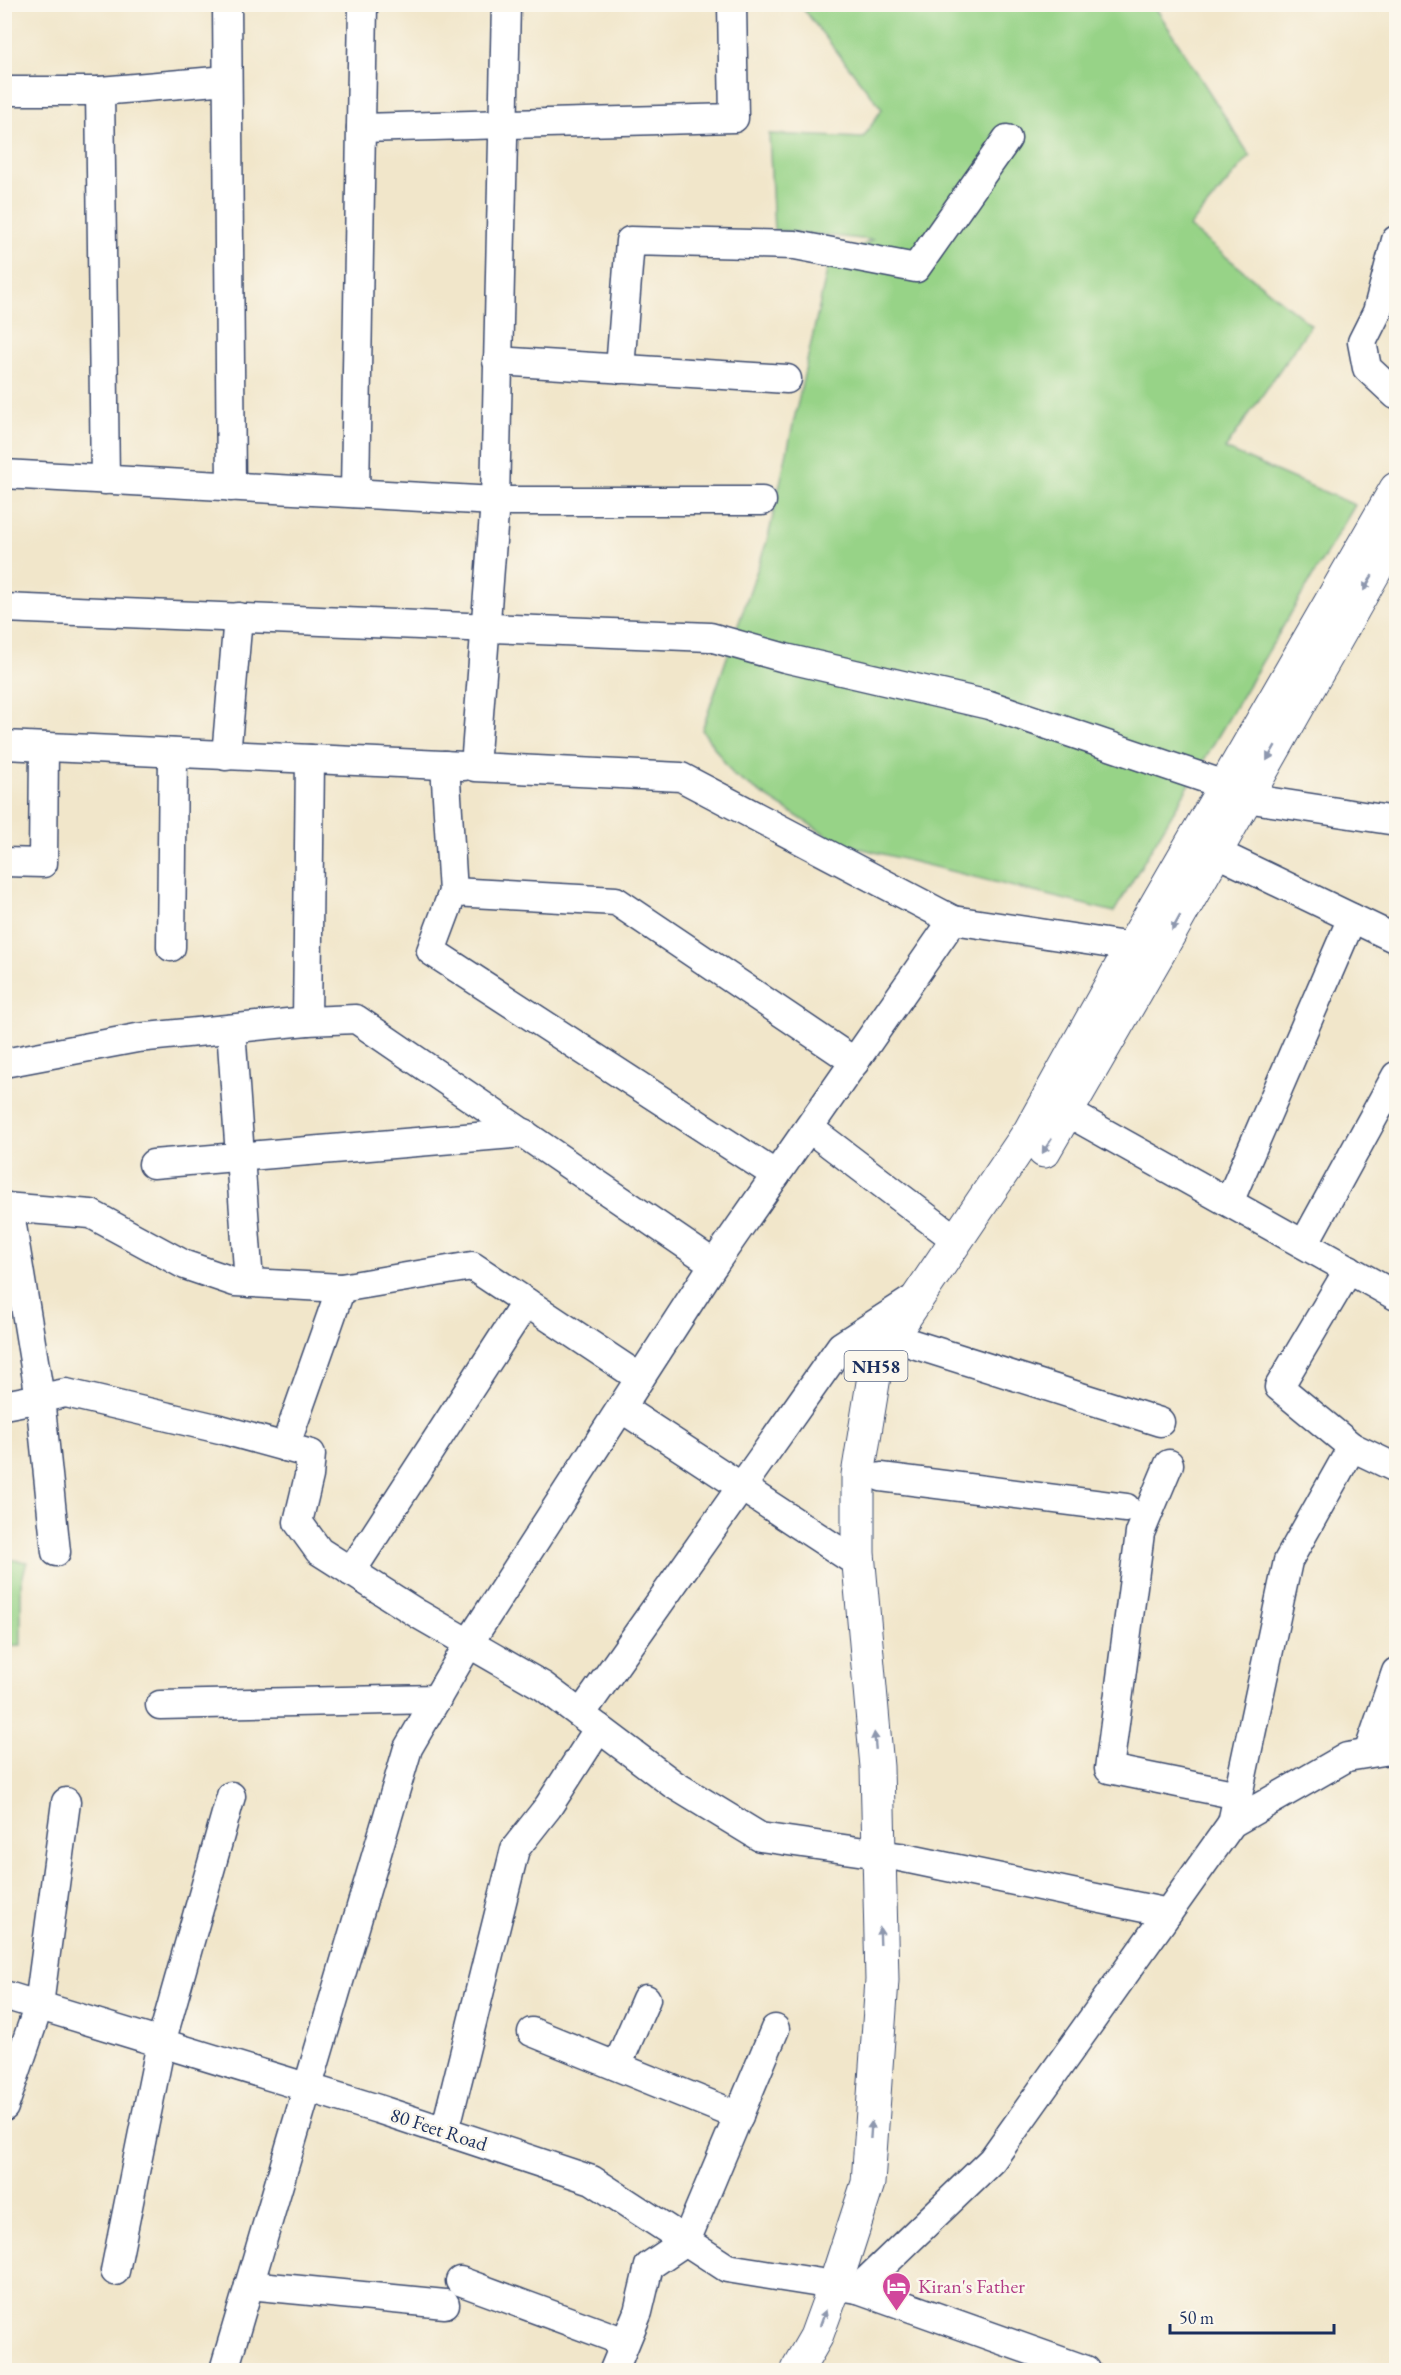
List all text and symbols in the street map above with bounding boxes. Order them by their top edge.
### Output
one-way arrow [1362,575,1373,591]
one-way arrow [1266,745,1277,761]
one-way arrow [1170,915,1181,931]
one-way arrow [1041,1138,1052,1154]
road number: NH58 [844,1351,908,1381]
one-way arrow [870,1731,880,1750]
one-way arrow [876,1926,885,1945]
street label: 80 Feet Road [387,2101,492,2157]
one-way arrow [866,2121,876,2140]
hotel icon: Kiran's Father [881,2270,913,2312]
place label: Kiran's Father [918,2273,1025,2299]
scale bar [1170,2297,1334,2335]
text: 50 m [1179,2306,1214,2329]
one-way arrow [819,2309,829,2327]

